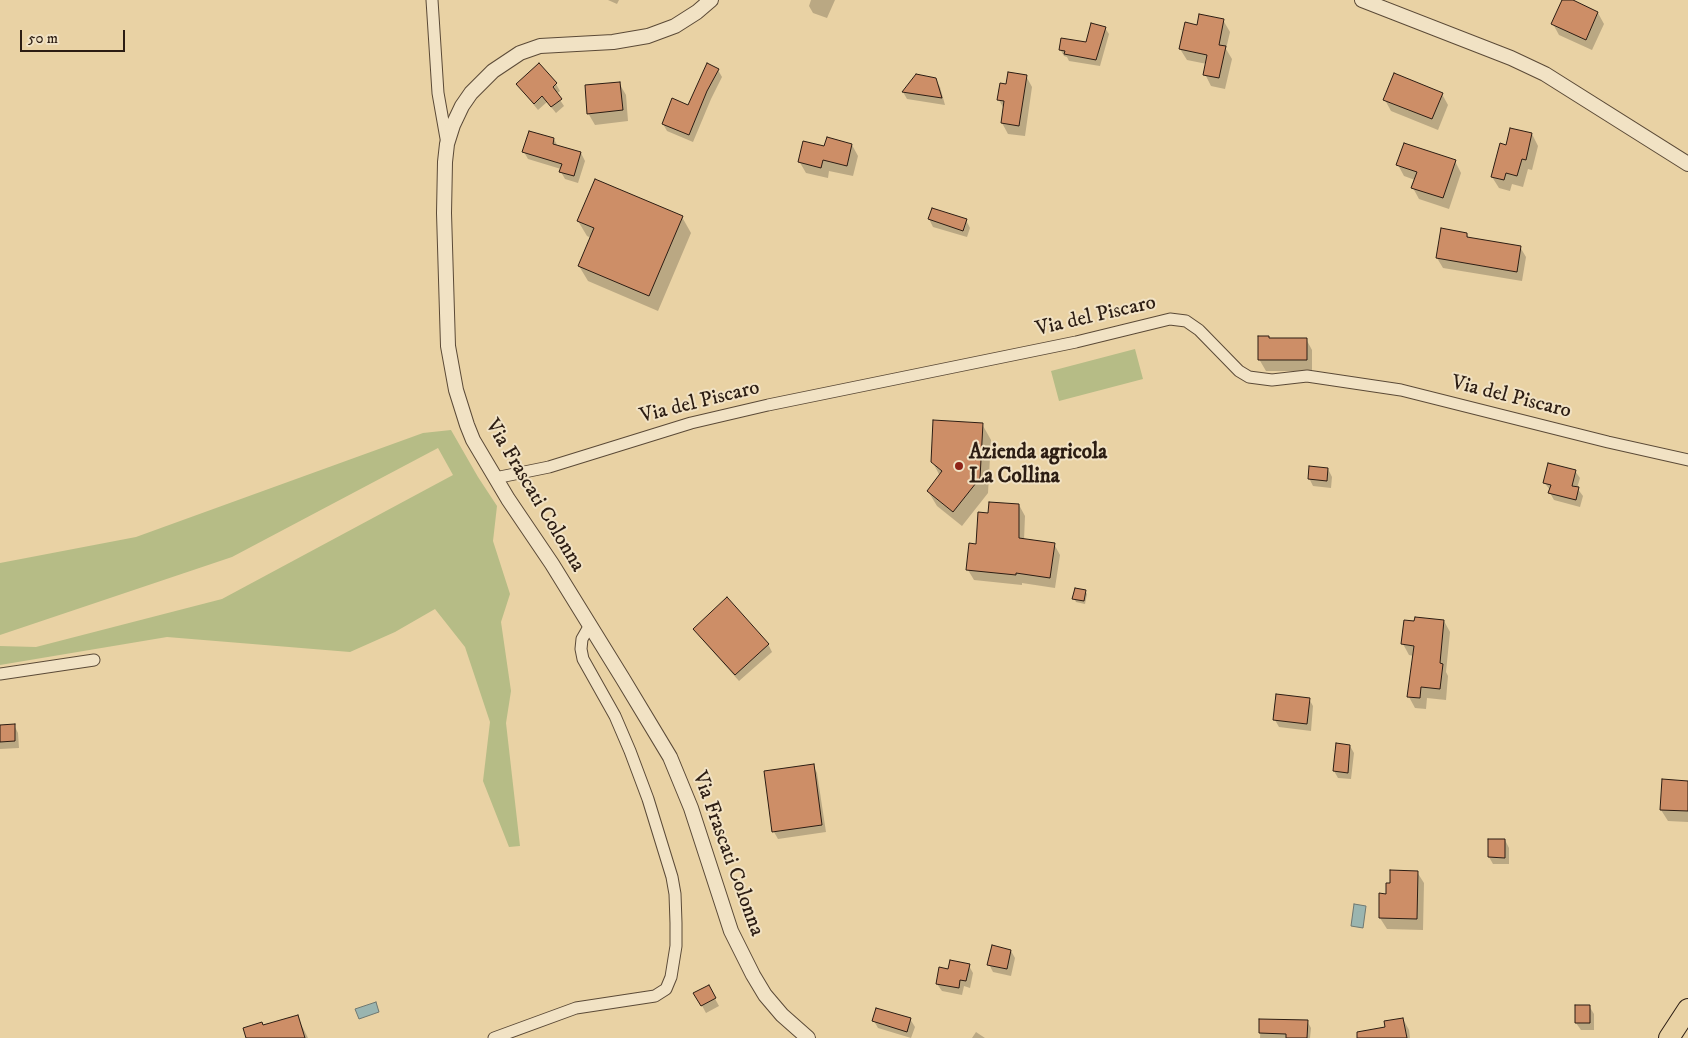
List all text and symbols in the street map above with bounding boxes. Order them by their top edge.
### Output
scale bar [22,20,128,52]
text: 50 m [28,29,58,48]
street label: Via del Piscaro [1033,291,1159,343]
street label: Via del Piscaro [1448,371,1574,425]
street label: Via del Piscaro [637,376,763,430]
street label: Via Frascati Colonna [479,415,589,577]
place label: Azienda agricola La Collina [969,441,1107,491]
marker: Azienda agricola La Collina [953,460,965,472]
street label: Via Frascati Colonna [685,768,769,940]

